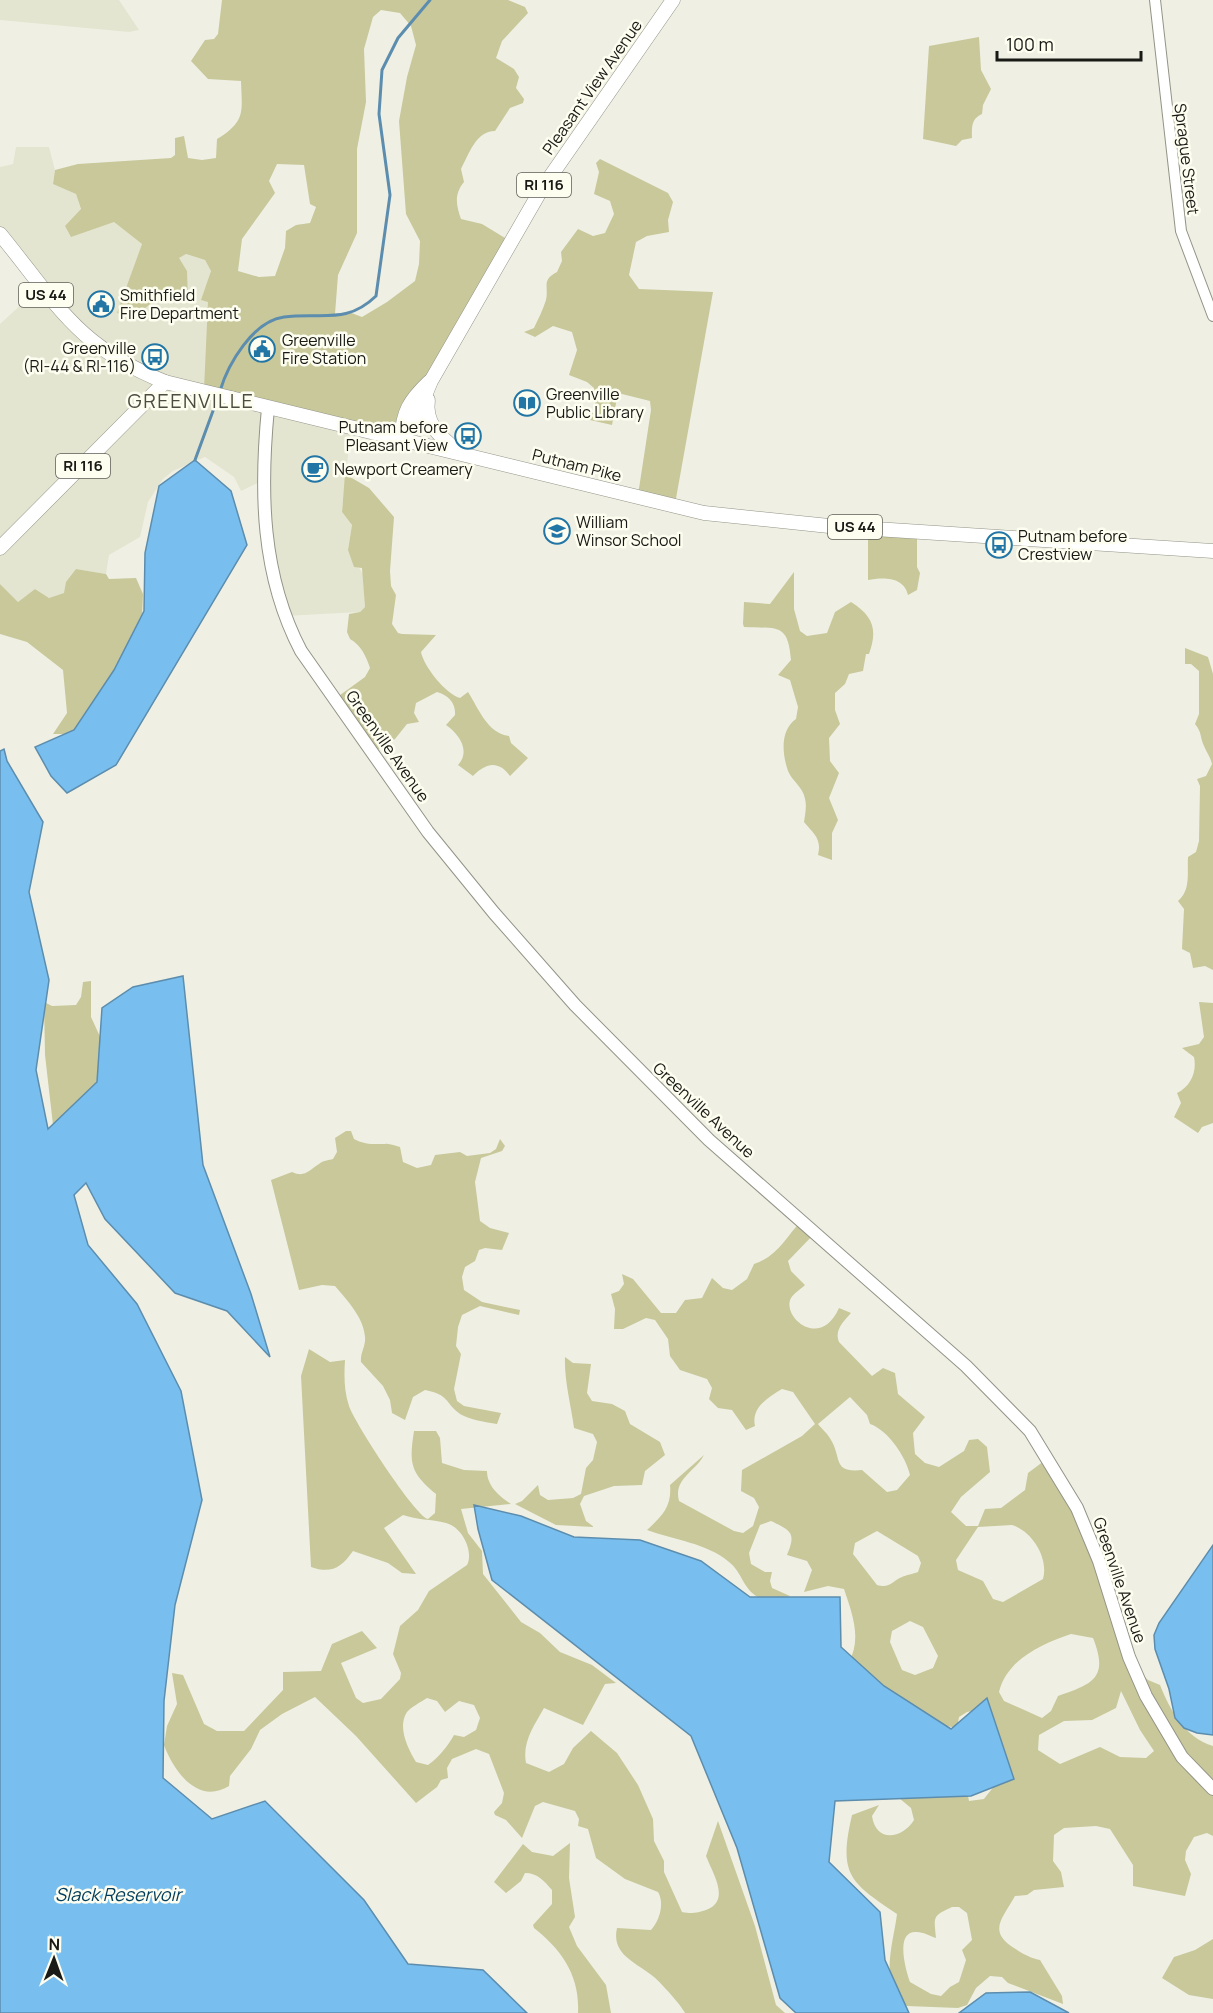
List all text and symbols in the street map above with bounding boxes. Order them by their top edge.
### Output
street label: Pleasant View Avenue [537,15,647,159]
scale bar [997,24,1141,62]
text: 100 m [1006,32,1054,56]
street label: Sprague Street [1169,102,1205,216]
road number: RI 116 [517,173,571,197]
road number: US 44 [19,283,73,307]
place label: Smithfield Fire Department [120,284,239,324]
public building icon: Smithfield Fire Department [86,289,116,319]
place label: Greenville Fire Station [282,329,366,369]
public building icon: Greenville Fire Station [247,334,277,364]
place label: Greenville (RI-44 & RI-116) [23,337,136,377]
bus stop icon: Greenville (RI-44 & RI-116) [140,342,170,372]
place label: Greenville Public Library [546,383,645,423]
district label: GREENVILLE [128,387,254,414]
library icon: Greenville Public Library [512,388,542,418]
place label: Putnam before Pleasant View [339,416,448,456]
bus stop icon: Putnam before Pleasant View [453,421,483,451]
street label: Putnam Pike [530,443,624,487]
road number: RI 116 [56,454,110,478]
cafe icon: Newport Creamery [300,454,330,484]
place label: Newport Creamery [334,458,473,480]
place label: William Winsor School [576,511,682,551]
road number: US 44 [828,515,882,539]
school or university icon: William Winsor School [542,516,572,546]
place label: Putnam before Crestview [1018,525,1127,565]
bus stop icon: Putnam before Crestview [984,530,1014,560]
street label: Greenville Avenue [341,686,435,806]
street label: Greenville Avenue [648,1057,760,1163]
street label: Greenville Avenue [1088,1514,1152,1646]
water label: Slack Reservoir [55,1882,184,1906]
north arrow [24,1929,84,1989]
text: N [48,1933,60,1955]

